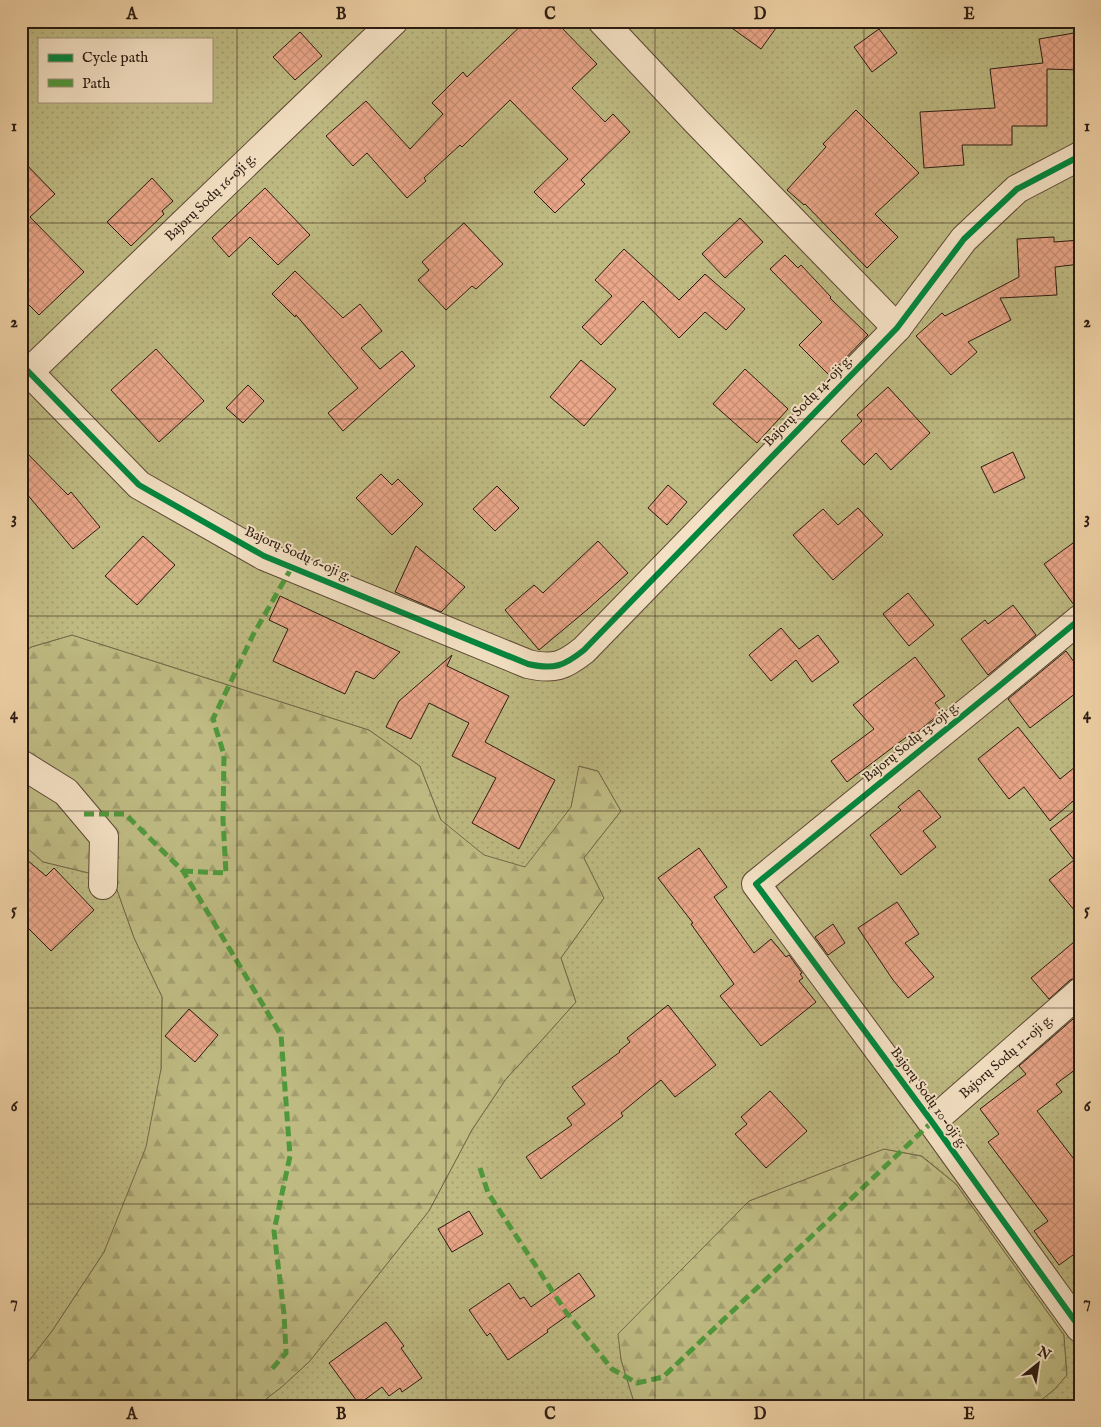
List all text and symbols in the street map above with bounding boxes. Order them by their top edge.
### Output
text: A [126,5,139,25]
text: B [336,5,347,25]
text: C [544,5,556,25]
text: D [754,5,767,25]
text: E [963,5,975,25]
legend [38,38,212,102]
text: Cycle path [82,48,148,67]
text: Path [82,74,110,93]
text: 1 [11,117,17,137]
text: 1 [1084,117,1090,137]
street label: Bajorų Sodų 16-oji g. [161,149,260,245]
text: 2 [10,313,18,333]
text: 2 [1083,313,1091,333]
street label: Bajorų Sodų 14-oji g. [760,351,856,451]
text: 3 [11,509,17,529]
text: 3 [1084,509,1090,529]
street label: Bajorų Sodų 6-oji g. [242,522,354,586]
street label: Bajorų Sodų 13-oji g. [859,698,963,786]
text: 4 [10,705,19,725]
text: 4 [1083,705,1092,725]
text: 5 [11,901,17,921]
text: 5 [1084,901,1090,921]
street label: Bajorų Sodų 11-oji g. [956,1011,1057,1103]
street label: Bajorų Sodų 10-oji g. [886,1044,972,1152]
text: 6 [11,1097,19,1117]
text: 6 [1084,1097,1092,1117]
text: 7 [10,1293,18,1313]
text: 7 [1083,1293,1091,1313]
north arrow [1014,1340,1064,1390]
text: N [1033,1342,1054,1364]
text: A [126,1405,139,1425]
text: B [336,1405,347,1425]
text: C [544,1405,556,1425]
text: D [754,1405,767,1425]
text: E [963,1405,975,1425]

